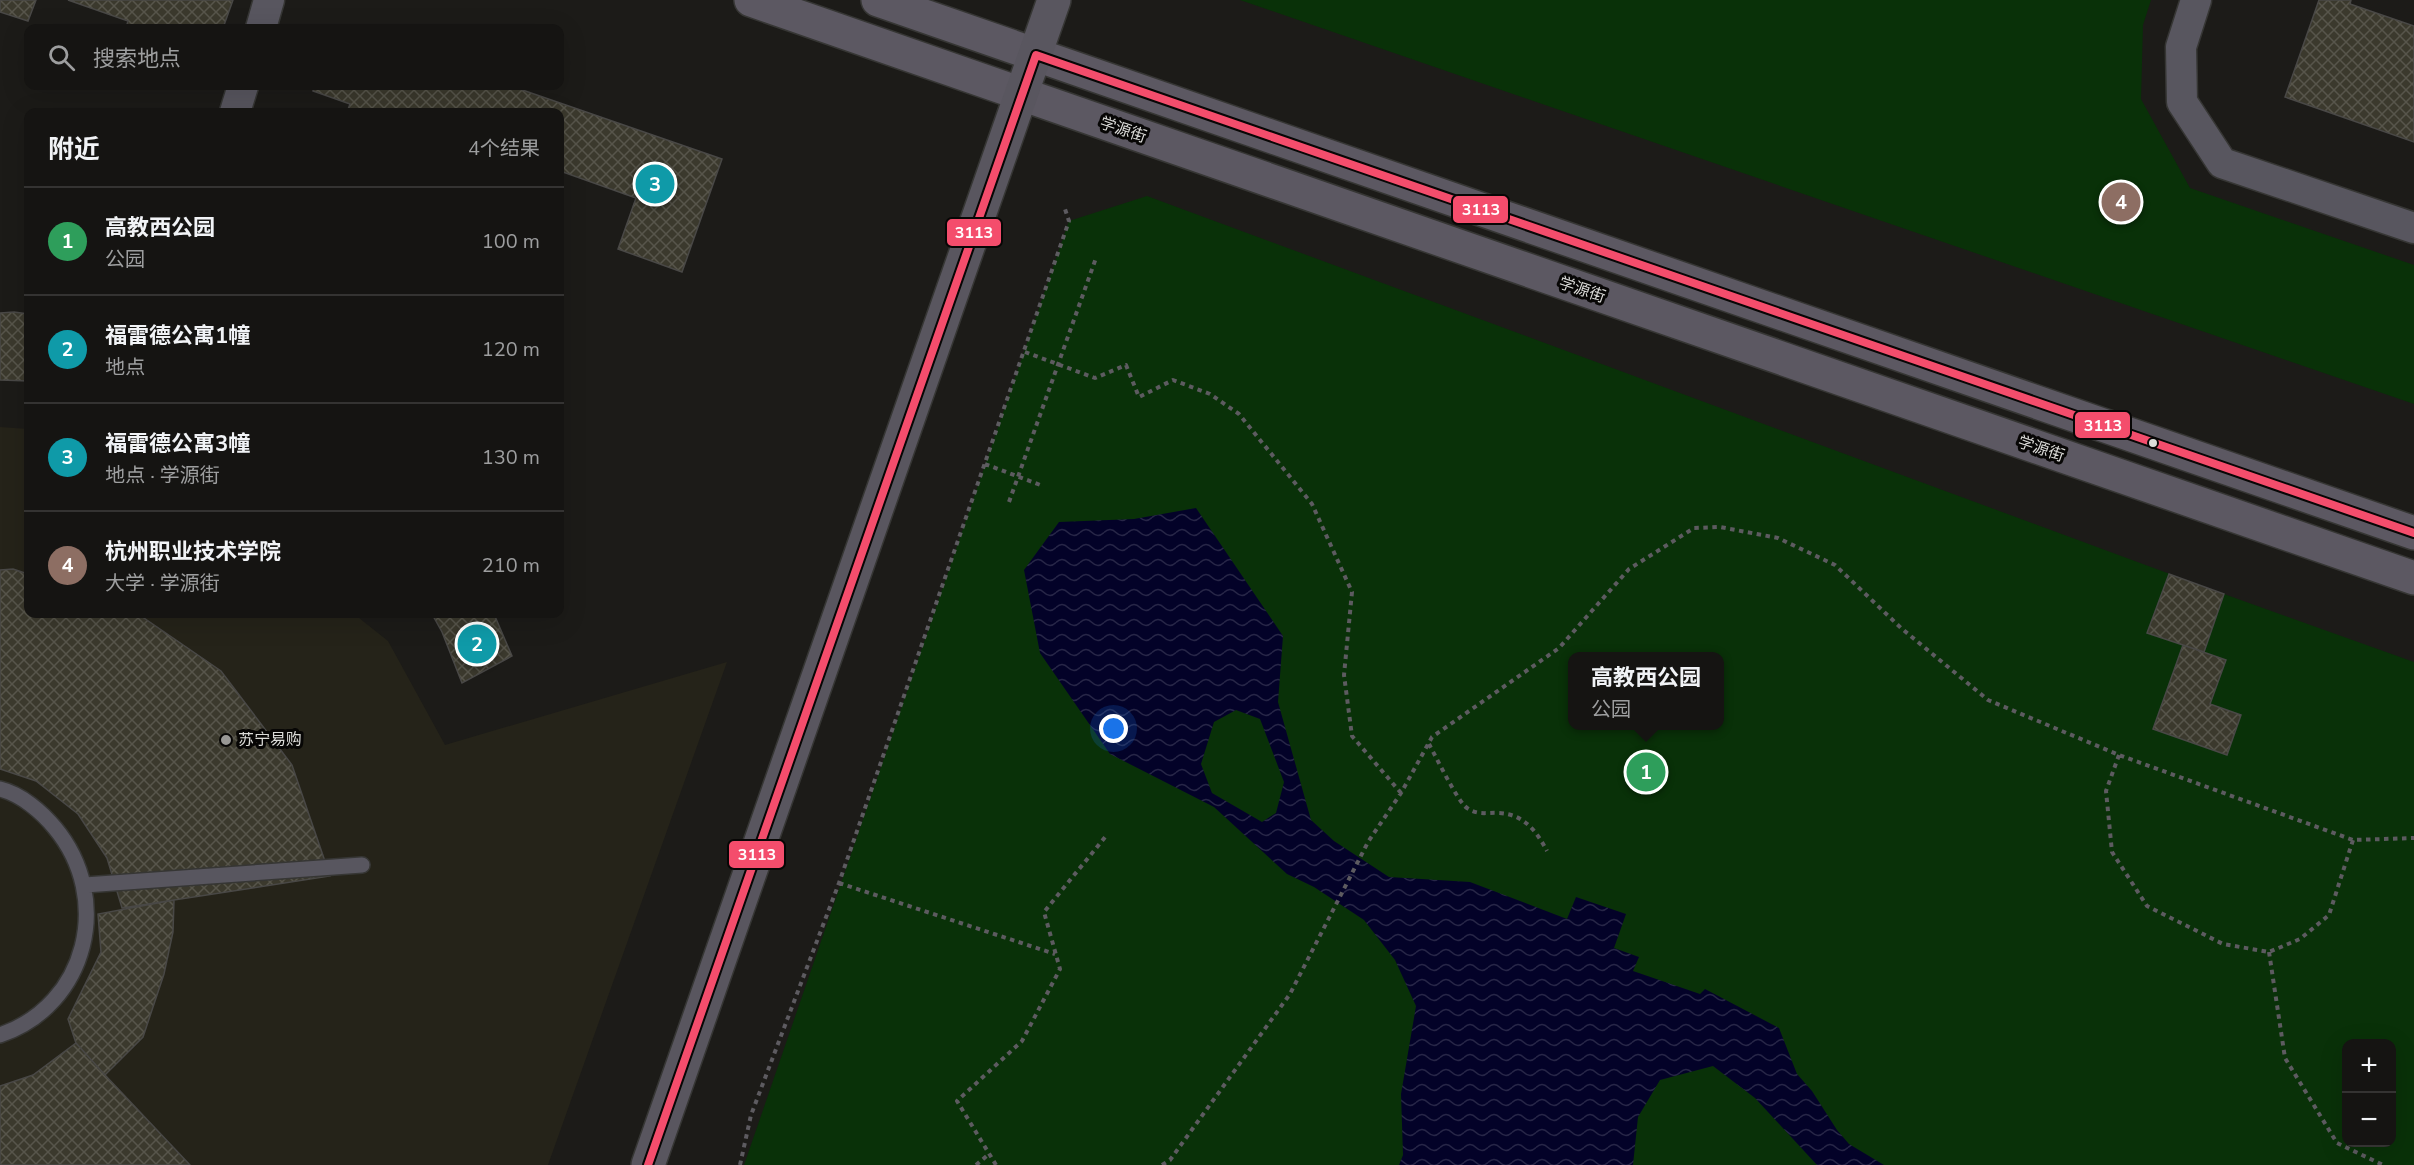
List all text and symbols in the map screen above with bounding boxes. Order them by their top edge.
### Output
search box [24,24,564,90]
icon: search [45,41,78,74]
text: 搜索地点 [93,44,181,74]
street label: 学源街 [1097,112,1149,148]
text: 附近 [48,132,100,167]
text: 4个结果 [468,135,540,162]
pin: 3 [636,162,674,207]
pin: 4 [2102,180,2140,224]
line badge: 3113 [1452,195,1509,224]
text: 3113 [1462,199,1500,221]
text: 高教西公园 [105,213,215,243]
line badge: 3113 [946,218,1002,247]
text: 3113 [955,222,993,244]
text: 1 [62,228,74,255]
text: 100 m [482,228,540,255]
text: 公园 [105,246,145,273]
street label: 学源街 [1556,272,1608,308]
text: 福雷德公寓1幢 [105,321,250,351]
text: 2 [62,336,74,363]
text: 120 m [482,336,540,363]
text: 地点 [105,354,145,381]
line badge: 3113 [2074,411,2131,439]
text: 3113 [2084,415,2122,437]
text: 福雷德公寓3幢 [105,429,250,459]
street label: 学源街 [2015,431,2067,467]
unlabelled marker [2147,437,2159,449]
text: 3 [62,444,74,471]
text: 130 m [482,444,540,471]
text: 地点 · 学源街 [105,462,220,489]
text: 杭州职业技术学院 [105,537,281,567]
text: 4 [62,552,74,579]
text: 210 m [482,552,540,579]
text: 大学 · 学源街 [105,570,220,597]
pin: 2 [458,622,496,666]
popup [1568,652,1724,730]
text: 高教西公园 [1591,663,1701,693]
text: 公园 [1591,696,1631,723]
your location [1099,714,1128,743]
place label: 苏宁易购 [238,729,302,751]
marker: 苏宁易购 [219,733,233,747]
pin: 1 [1626,750,1666,794]
line badge: 3113 [728,840,785,869]
text: 3113 [738,844,776,866]
map controls [2342,1039,2396,1147]
button: + [2342,1039,2396,1093]
button: − [2342,1093,2396,1147]

